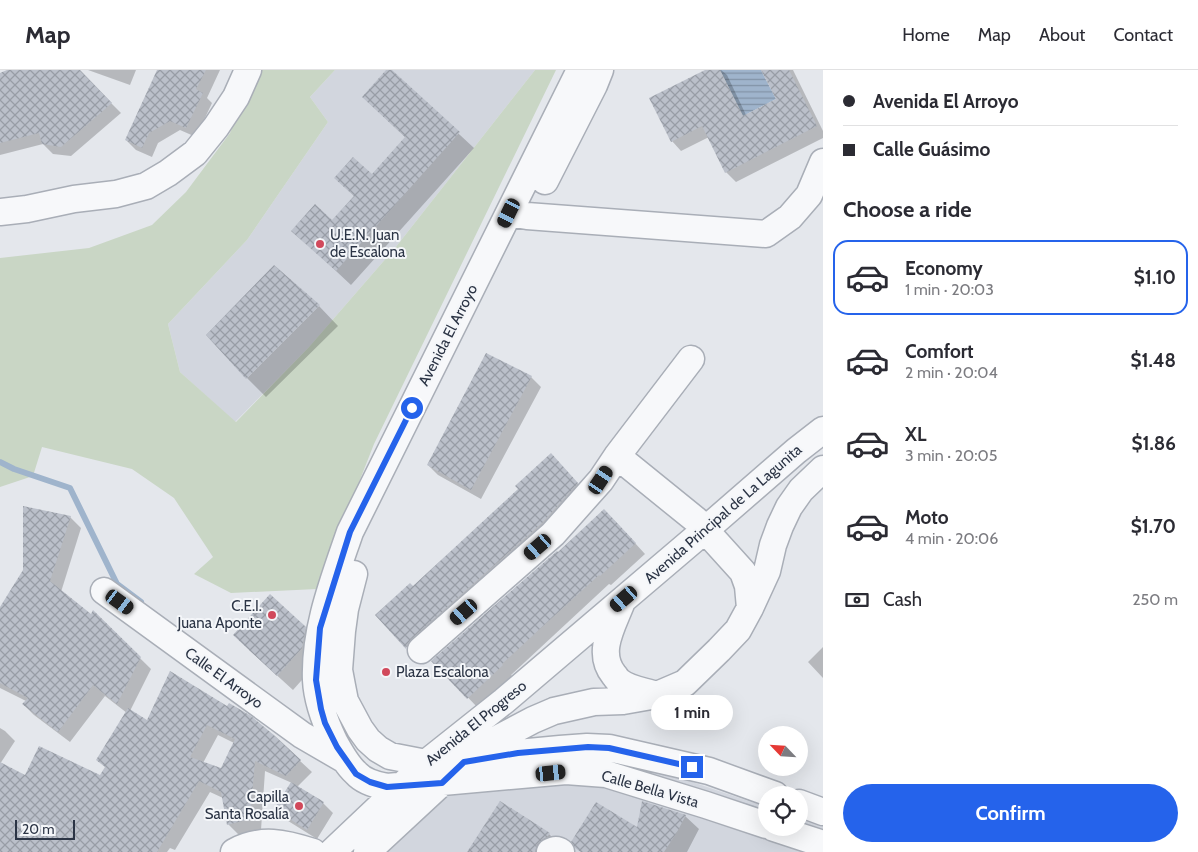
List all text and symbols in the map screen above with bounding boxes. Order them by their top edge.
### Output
text: Map [25,20,71,49]
text: Home [902,24,950,46]
text: Map [978,24,1011,46]
text: About [1039,24,1085,46]
text: Contact [1113,24,1173,46]
text: Avenida El Arroyo [873,90,1019,113]
text: Calle Guásimo [873,138,990,161]
car [495,196,522,230]
text: Choose a ride [843,196,972,223]
place label: U.E.N. Juan de Escalona [330,226,406,261]
marker: U.E.N. Juan de Escalona [314,238,326,250]
icon: car [845,255,890,300]
text: Economy [905,257,983,280]
text: $1.10 [1134,266,1176,289]
text: 1 min · 20:03 [905,280,994,299]
street label: Avenida El Arroyo [415,281,481,389]
icon: car [845,338,890,383]
text: Comfort [905,340,974,363]
text: $1.48 [1130,349,1176,372]
text: 2 min · 20:04 [905,363,998,382]
route start [401,397,423,419]
icon: car [845,421,890,466]
text: XL [905,423,926,446]
text: $1.86 [1132,432,1176,455]
street label: Avenida Principal de La Lagunita [641,440,806,587]
text: 3 min · 20:05 [905,446,997,465]
car [586,463,615,497]
icon: car [845,504,890,549]
text: Moto [905,506,949,529]
text: $1.70 [1131,515,1176,538]
text: 4 min · 20:06 [905,529,998,548]
car [521,531,554,563]
car [607,583,640,615]
icon: cash [843,586,871,614]
car [103,587,136,617]
text: Cash [883,588,922,611]
text: 250 m [1132,590,1178,609]
car [447,596,480,628]
place label: C.E.I. Juana Aponte [177,597,262,632]
marker: C.E.I. Juana Aponte [266,609,278,621]
street label: Calle El Arroyo [181,644,267,712]
place label: Plaza Escalona [396,663,489,681]
marker: Plaza Escalona [380,666,392,678]
street label: Avenida El Progreso [422,677,530,769]
callout: 1 min [651,694,733,730]
text: 1 min [674,703,710,722]
north arrow [758,726,808,776]
map controls [758,726,808,836]
route end [681,756,703,778]
car [535,764,566,782]
street label: Calle Bella Vista [599,767,701,812]
button: Confirm [843,784,1178,842]
button: locate [758,786,808,836]
place label: Capilla Santa Rosalía [205,788,290,823]
marker: Capilla Santa Rosalía [293,800,305,812]
scale bar [15,817,75,840]
text: 20 m [22,820,55,838]

